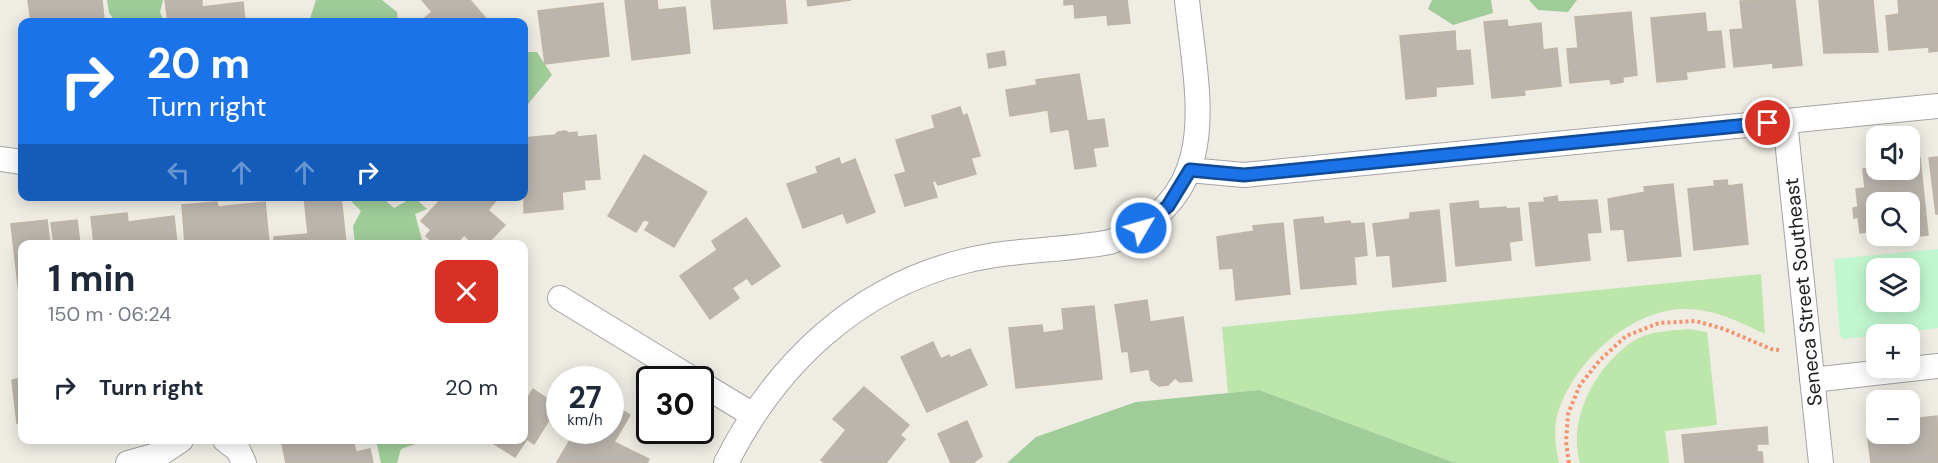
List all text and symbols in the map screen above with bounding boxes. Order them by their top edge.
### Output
text: 20 m [147,36,250,91]
icon: right [48,42,126,120]
text: Turn right [147,89,267,124]
pin [1742,97,1793,148]
icon: arrive [1751,106,1784,139]
map controls [1866,126,1920,444]
button: sound [1866,126,1920,180]
icon: left [162,156,195,189]
icon: ahead [225,156,258,189]
icon: ahead [288,156,321,189]
icon: right [351,156,384,189]
street label: Seneca Street Southeast [1778,176,1828,407]
button: search [1866,192,1920,246]
position arrow [1109,196,1173,260]
text: 1 min [48,255,136,302]
button: layers [1866,258,1920,312]
button: close [435,260,498,323]
text: 150 m · 06:24 [48,301,171,327]
button: + [1866,324,1920,378]
speed limit sign: 30 [636,366,714,444]
icon: right [48,371,81,404]
text: Turn right [99,373,204,402]
text: 20 m [445,373,498,402]
text: 27 [568,378,602,417]
button: − [1866,390,1920,444]
text: km/h [567,410,603,430]

